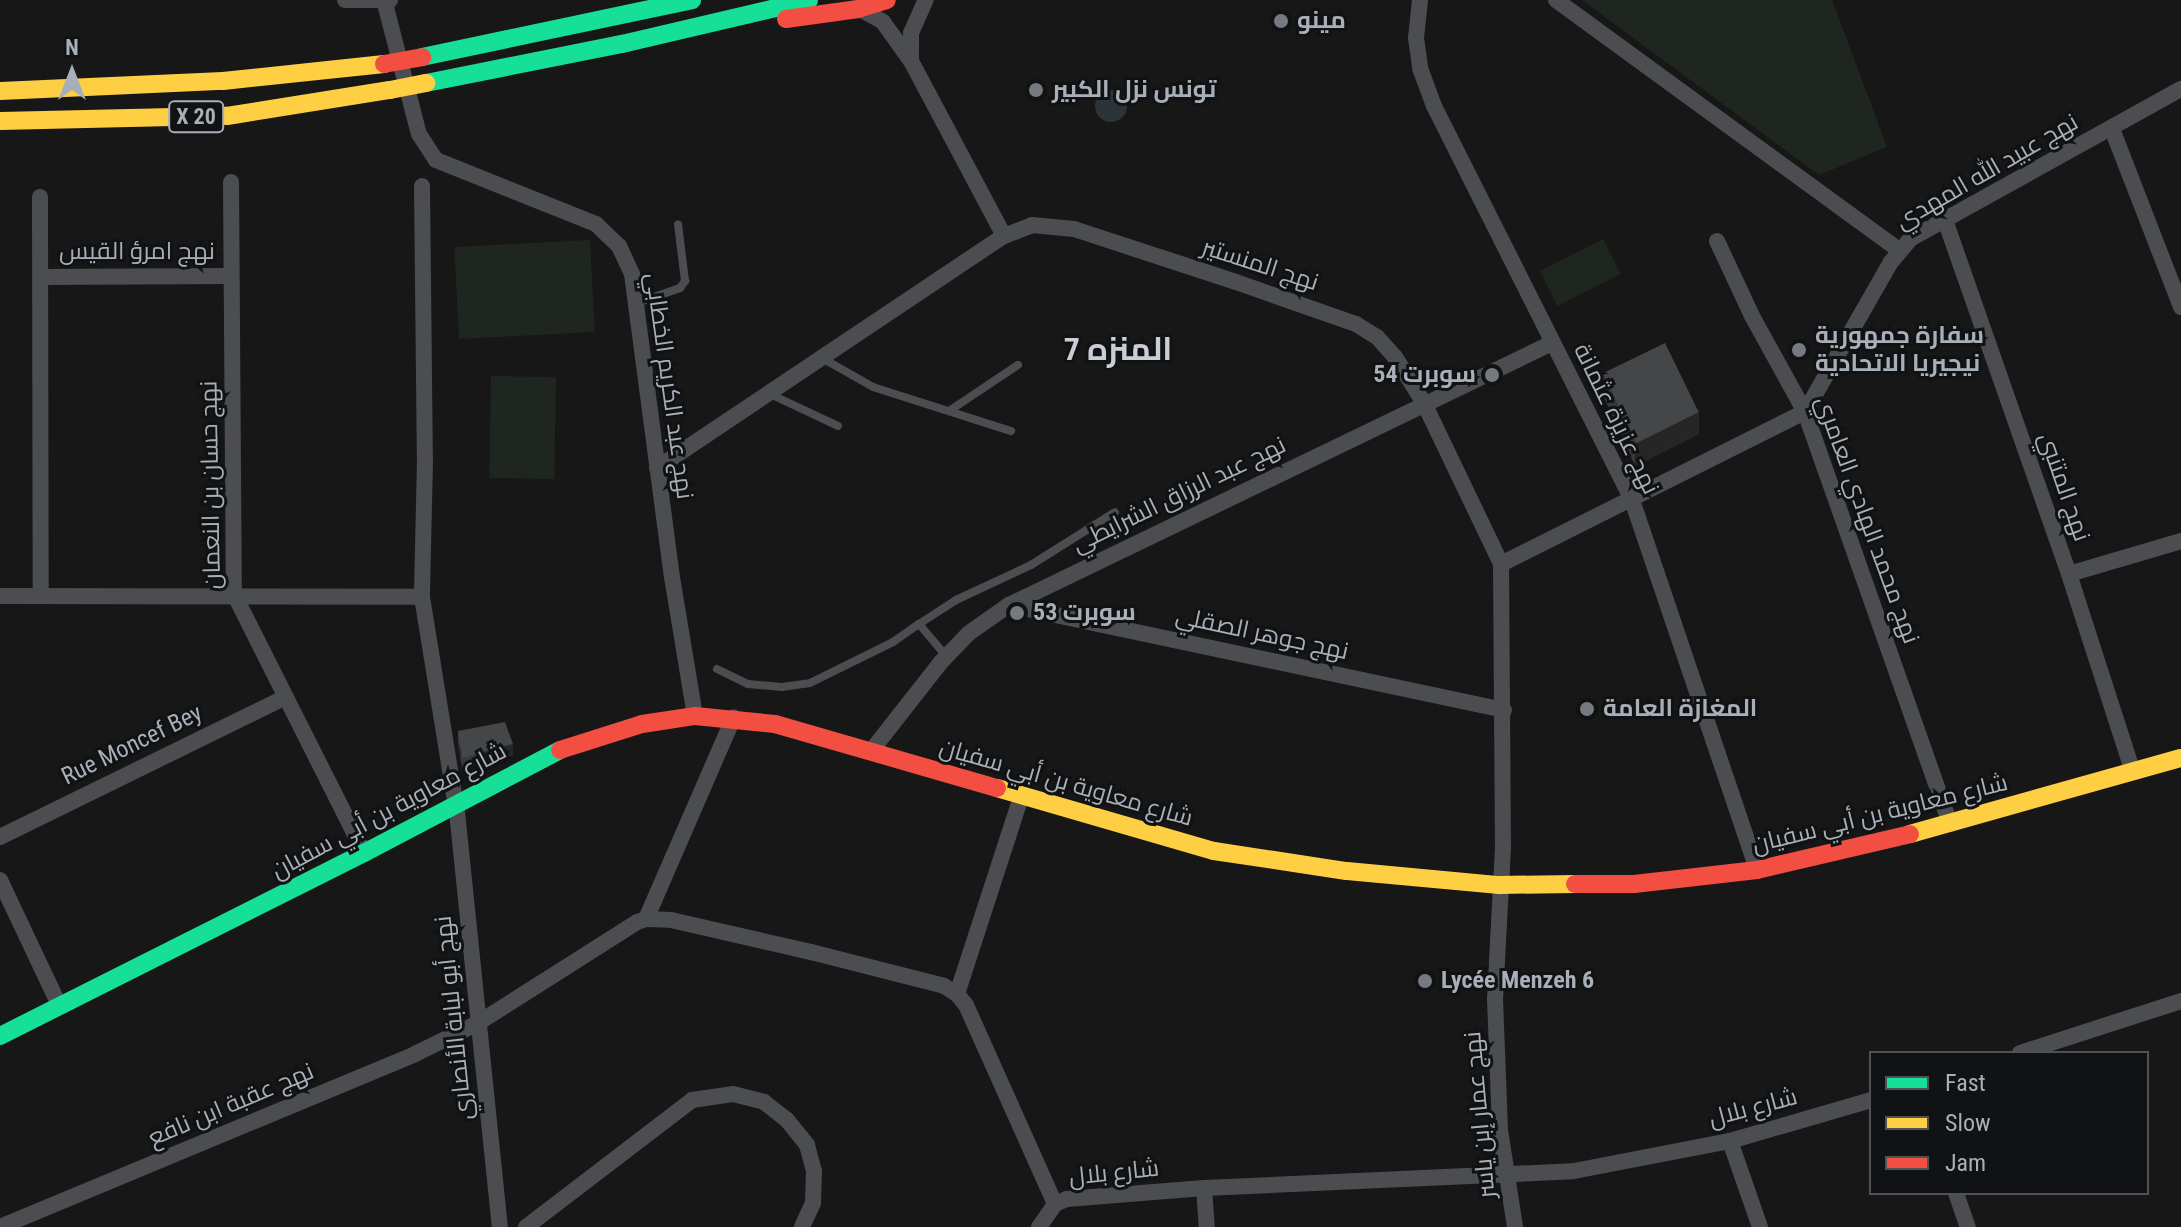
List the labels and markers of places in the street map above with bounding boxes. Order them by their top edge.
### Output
place label: مينو [1297,7,1346,35]
marker: مينو [1272,12,1290,30]
place label: تونس نزل الكبير [1052,76,1216,104]
marker: تونس نزل الكبير [1027,81,1045,99]
place label: سفارة جمهورية نيجيريا الاتحادية [1815,322,1984,378]
marker: سفارة جمهورية نيجيريا الاتحادية [1790,341,1808,359]
place label: سوبرت 54 [1373,361,1476,389]
marker: سوبرت 54 [1483,366,1501,384]
place label: سوبرت 53 [1033,599,1136,627]
marker: سوبرت 53 [1008,604,1026,622]
place label: المغازة العامة [1603,695,1757,723]
marker: المغازة العامة [1578,700,1596,718]
place label: Lycée Menzeh 6 [1441,967,1594,995]
marker: Lycée Menzeh 6 [1416,972,1434,990]

